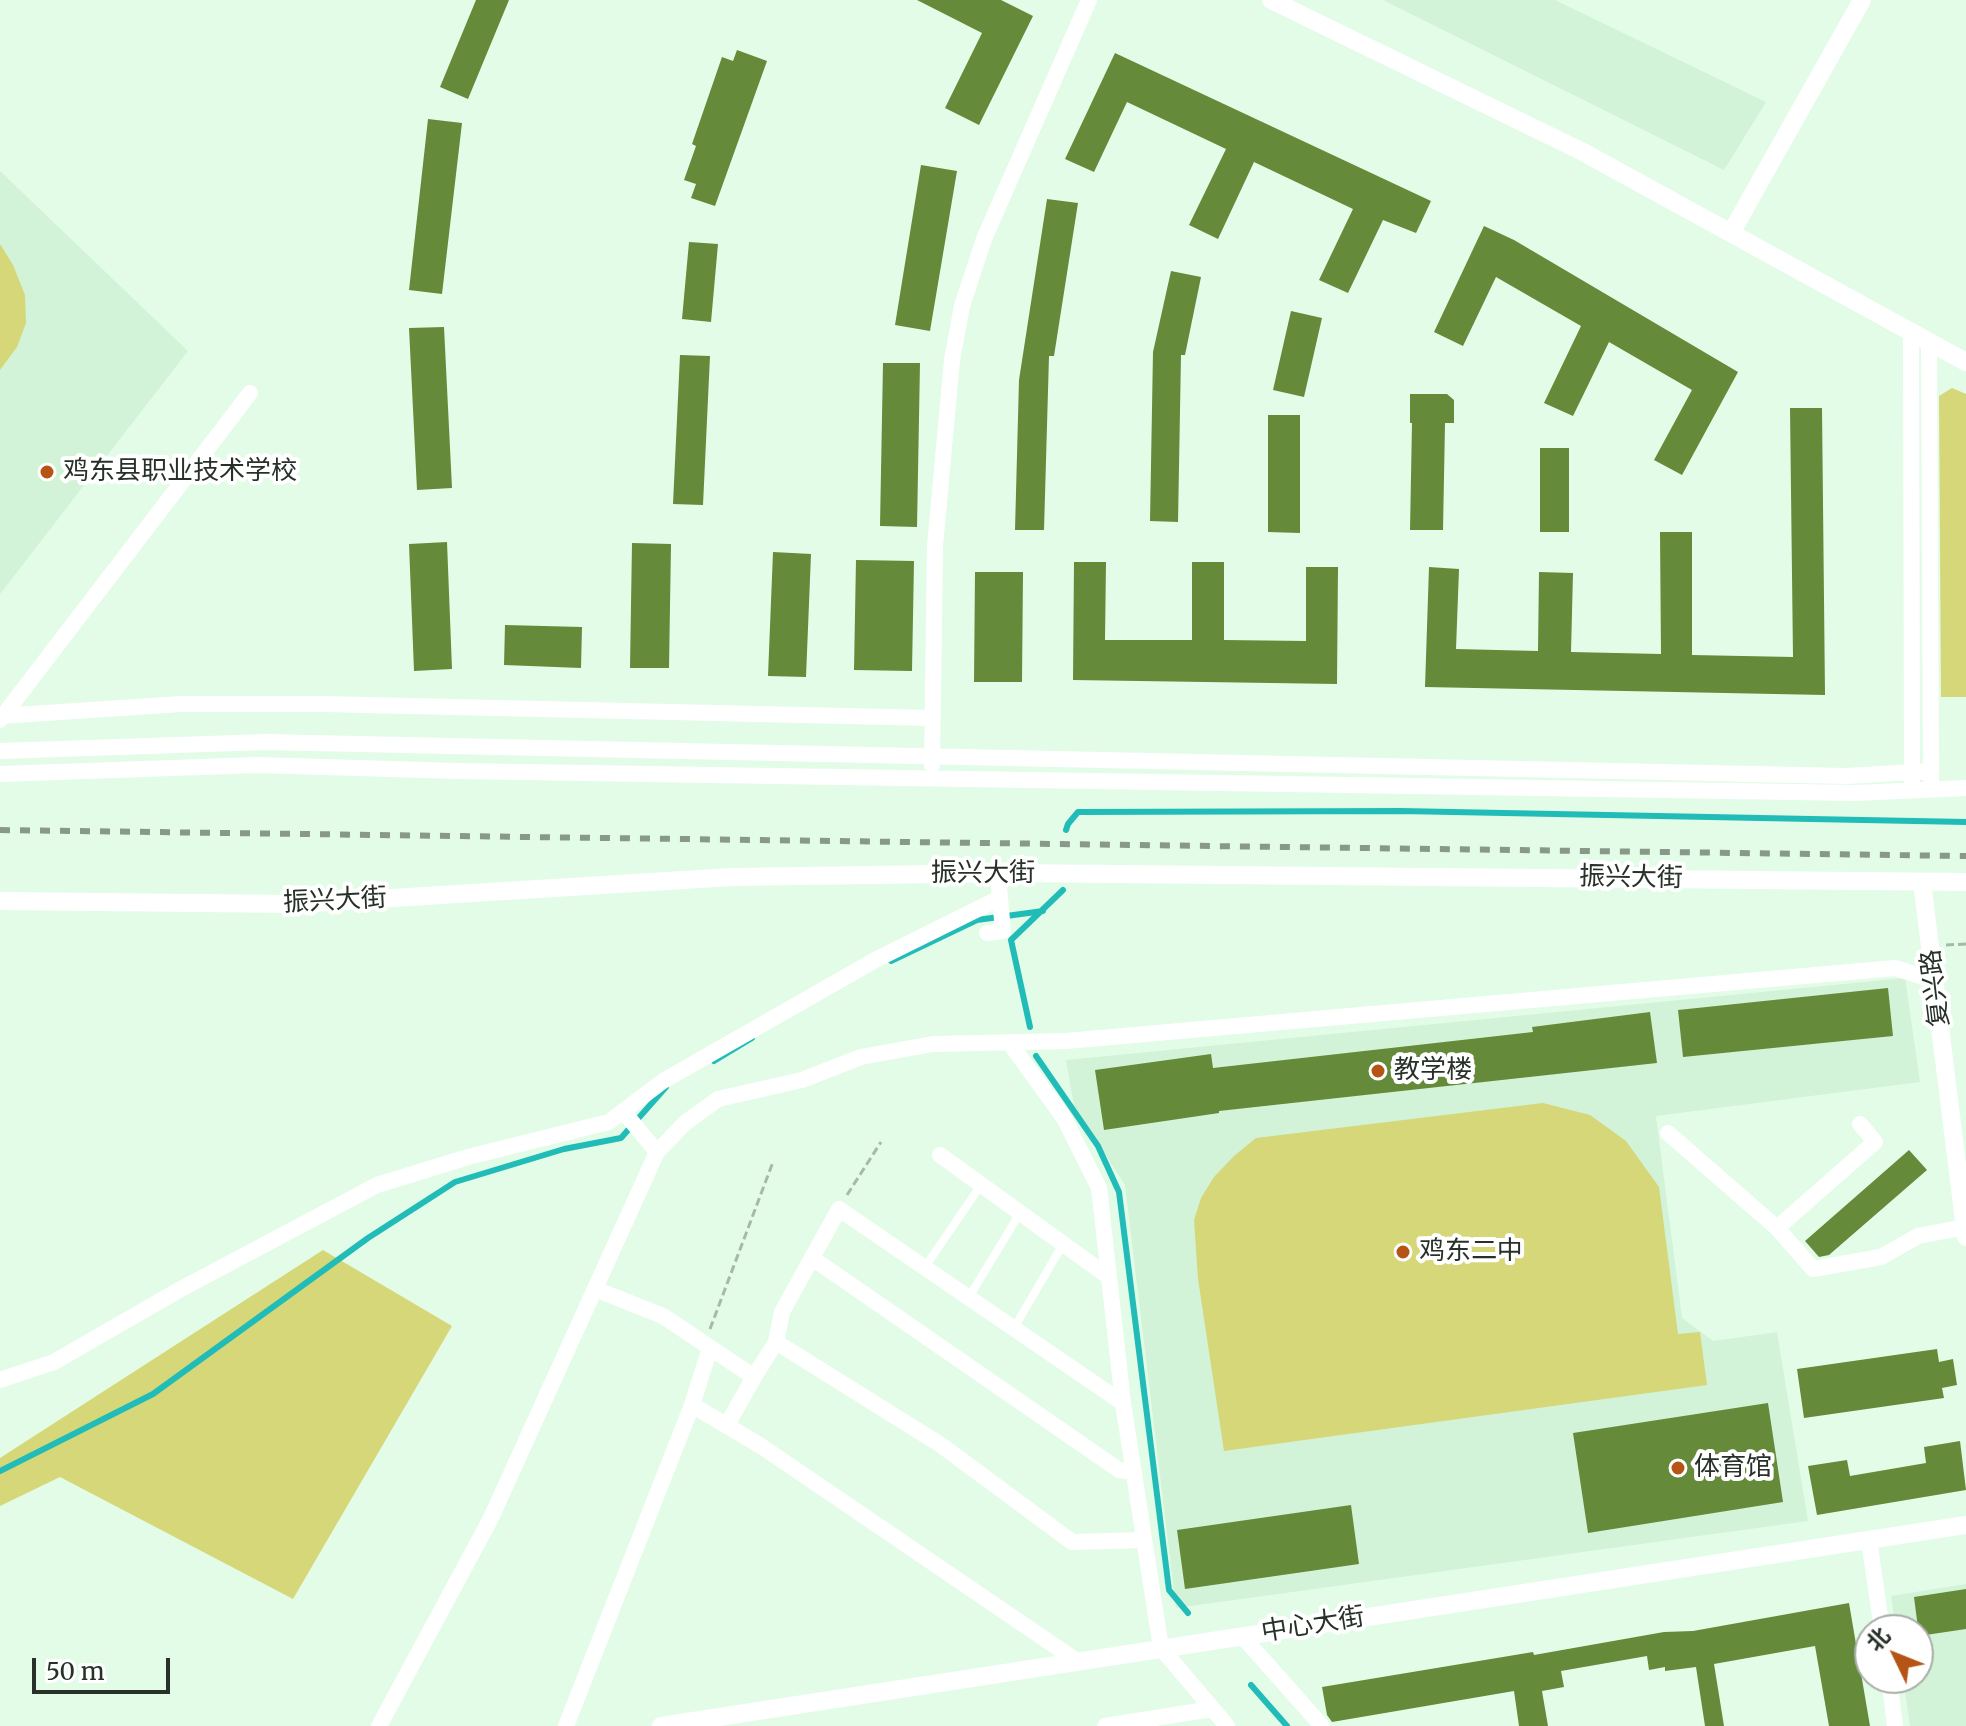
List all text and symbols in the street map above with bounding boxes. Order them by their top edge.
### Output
place label: 鸡东县职业技术学校 [63,456,297,488]
marker: 鸡东县职业技术学校 [38,463,56,481]
street label: 振兴大街 [931,858,1035,890]
street label: 振兴大街 [1579,861,1683,895]
street label: 振兴大街 [282,883,388,919]
street label: 复兴路 [1916,947,1956,1029]
place label: 教学楼 [1394,1055,1472,1087]
marker: 教学楼 [1369,1062,1387,1080]
place label: 鸡东二中 [1419,1236,1523,1268]
marker: 鸡东二中 [1394,1243,1412,1261]
place label: 体育馆 [1694,1452,1772,1484]
marker: 体育馆 [1669,1459,1687,1477]
street label: 中心大街 [1259,1601,1367,1649]
north arrow [1854,1614,1934,1694]
text: 北 [1860,1621,1896,1657]
scale bar [36,1642,174,1692]
text: 50 m [46,1656,105,1687]

